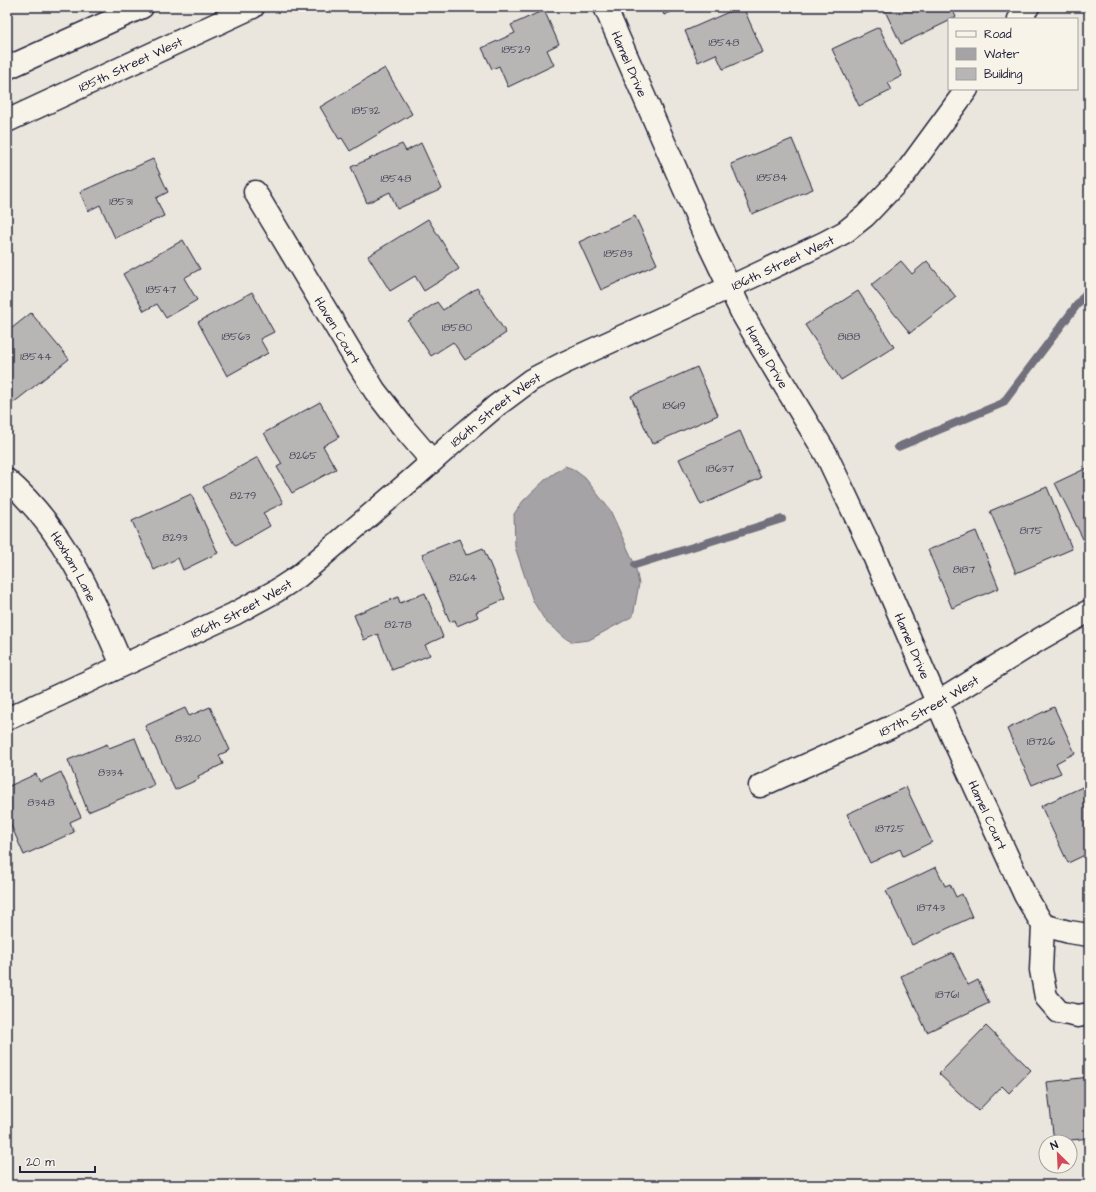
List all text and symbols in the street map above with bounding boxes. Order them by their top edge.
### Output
legend [948,18,1078,90]
text: Road [984,26,1012,43]
street label: Hamel Drive [607,28,651,100]
street label: 185th Street West [76,33,186,97]
house number: 18548 [709,35,739,50]
house number: 18529 [502,42,530,57]
text: Water [984,46,1020,63]
text: Building [984,66,1022,84]
house number: 18532 [352,103,381,118]
house number: 18584 [757,170,788,185]
house number: 18548 [381,171,411,186]
house number: 18531 [109,194,133,209]
street label: 186th Street West [729,231,838,295]
house number: 18583 [603,246,633,261]
house number: 18547 [146,282,177,297]
street label: Haven Court [310,294,365,368]
house number: 18580 [442,320,472,335]
street label: Hamel Drive [741,323,792,392]
house number: 18563 [222,329,251,344]
house number: 8188 [838,329,860,344]
house number: 18544 [20,349,52,364]
street label: 186th Street West [446,368,545,452]
house number: 18619 [662,398,686,413]
house number: 8265 [289,448,317,463]
house number: 18637 [706,461,734,476]
house number: 8279 [230,488,256,503]
house number: 8175 [1019,523,1043,538]
street label: Hexham Lane [46,528,100,605]
house number: 8293 [162,530,188,545]
house number: 8187 [953,562,975,577]
house number: 8264 [449,570,477,585]
street label: 186th Street West [188,575,296,643]
street label: Hamel Drive [890,610,934,682]
house number: 8278 [384,617,412,632]
street label: 187th Street West [876,671,983,741]
house number: 8320 [175,731,201,746]
house number: 18726 [1027,734,1055,749]
house number: 8334 [98,765,124,780]
street label: Hamel Court [963,778,1011,853]
house number: 8348 [27,795,55,810]
house number: 18725 [875,821,905,836]
house number: 18743 [917,900,946,915]
house number: 18761 [935,987,959,1002]
north arrow [1038,1134,1078,1174]
text: N [1048,1137,1060,1154]
scale bar [20,1148,95,1174]
text: 20 m [26,1154,55,1171]

